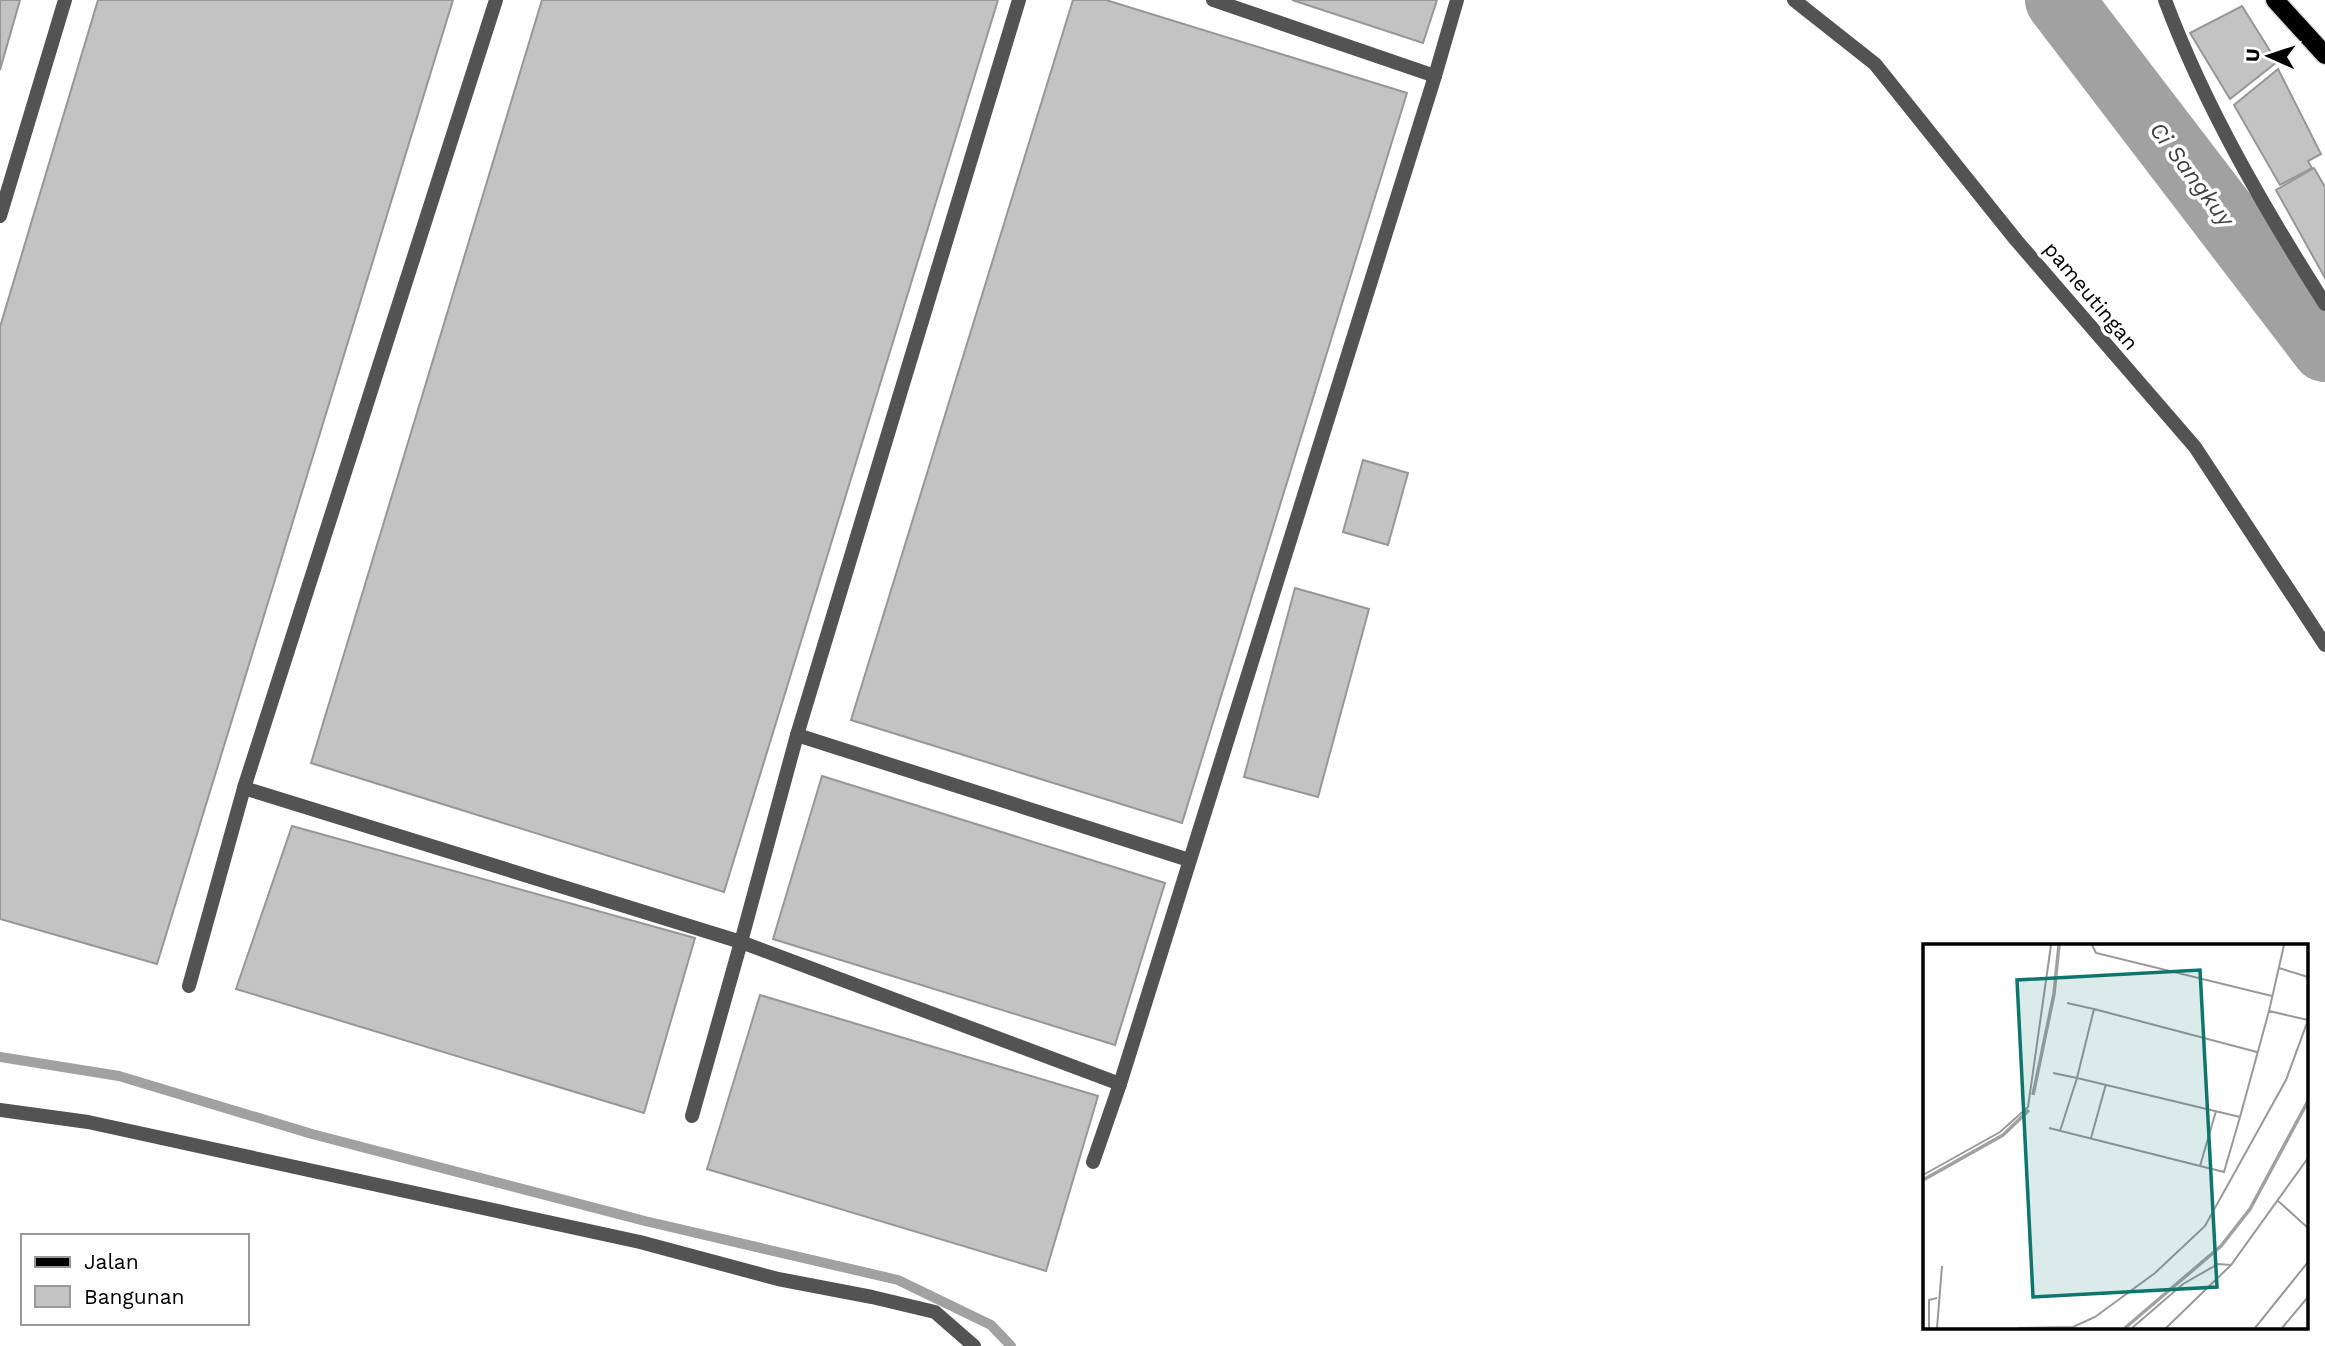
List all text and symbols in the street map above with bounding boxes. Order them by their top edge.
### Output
north arrow [2234,21,2304,91]
text: U [2241,48,2264,62]
water label: Ci Sangkuy [2144,117,2240,233]
street label: pameutingan [2039,236,2144,355]
inset map [1923,944,2308,1328]
legend [21,1234,248,1325]
text: Jalan [84,1249,139,1274]
text: Bangunan [84,1284,185,1309]

